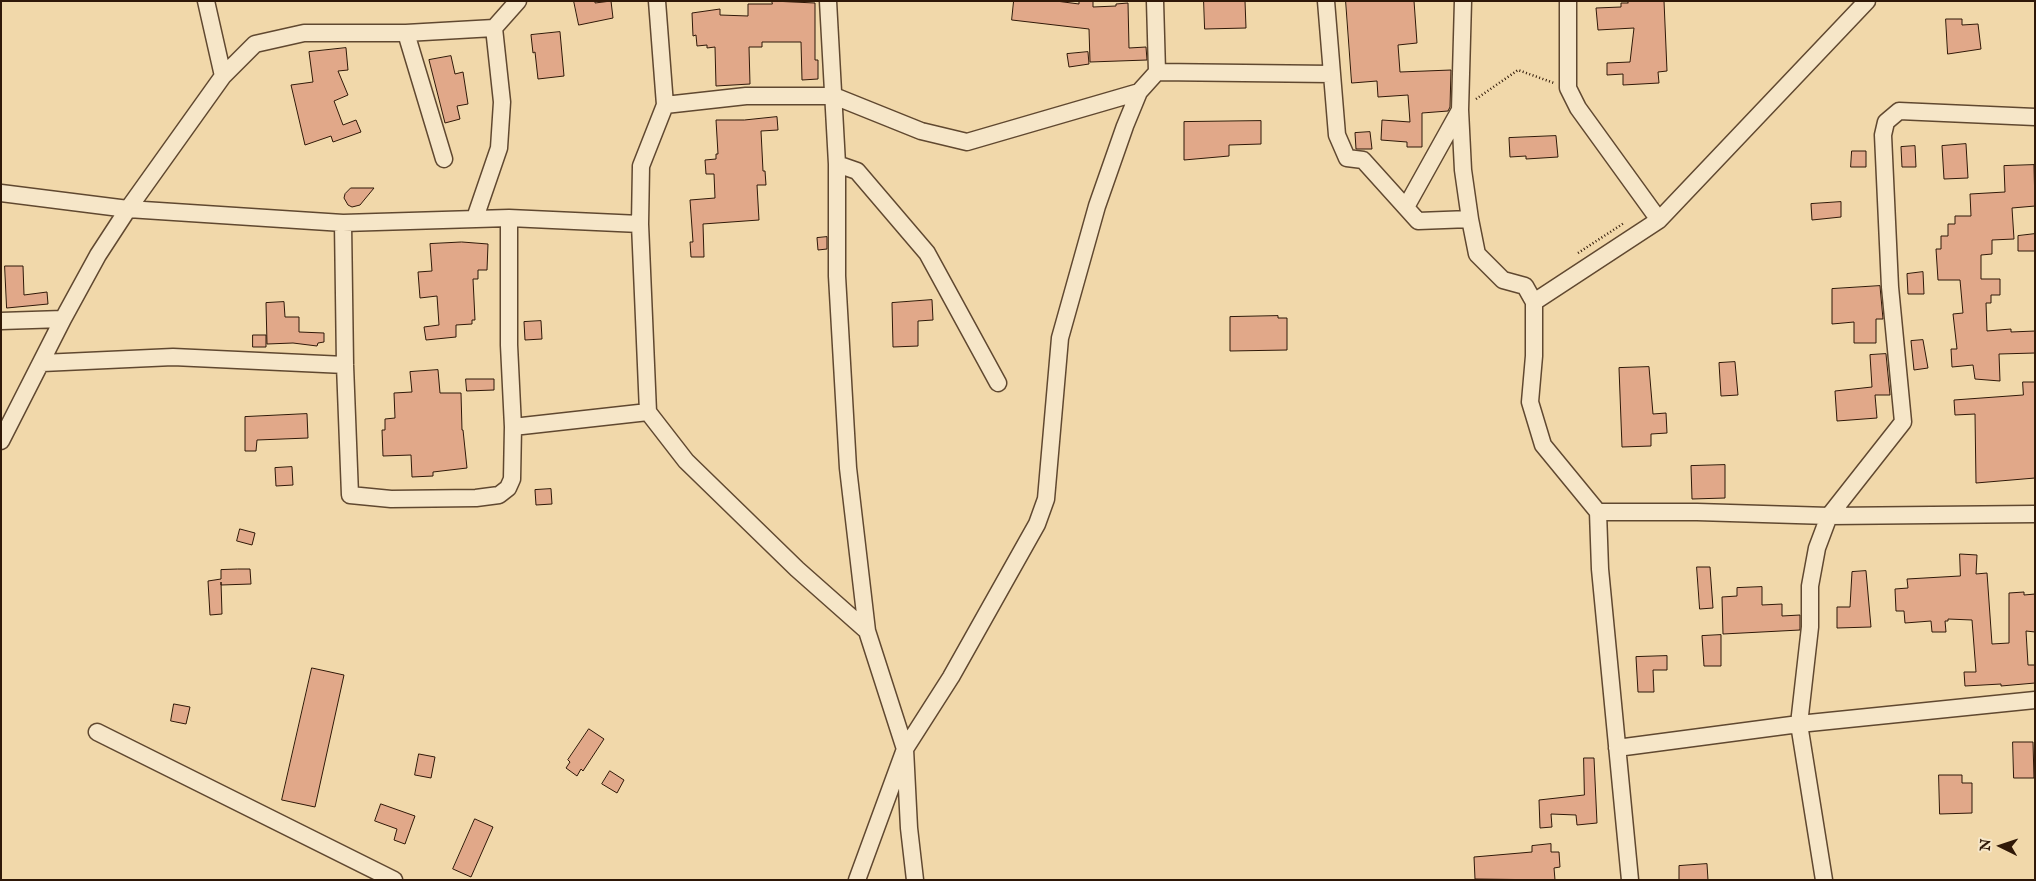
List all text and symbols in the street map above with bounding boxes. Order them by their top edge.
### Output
north arrow [1976,821,2026,871]
text: N [1977,838,1995,852]

